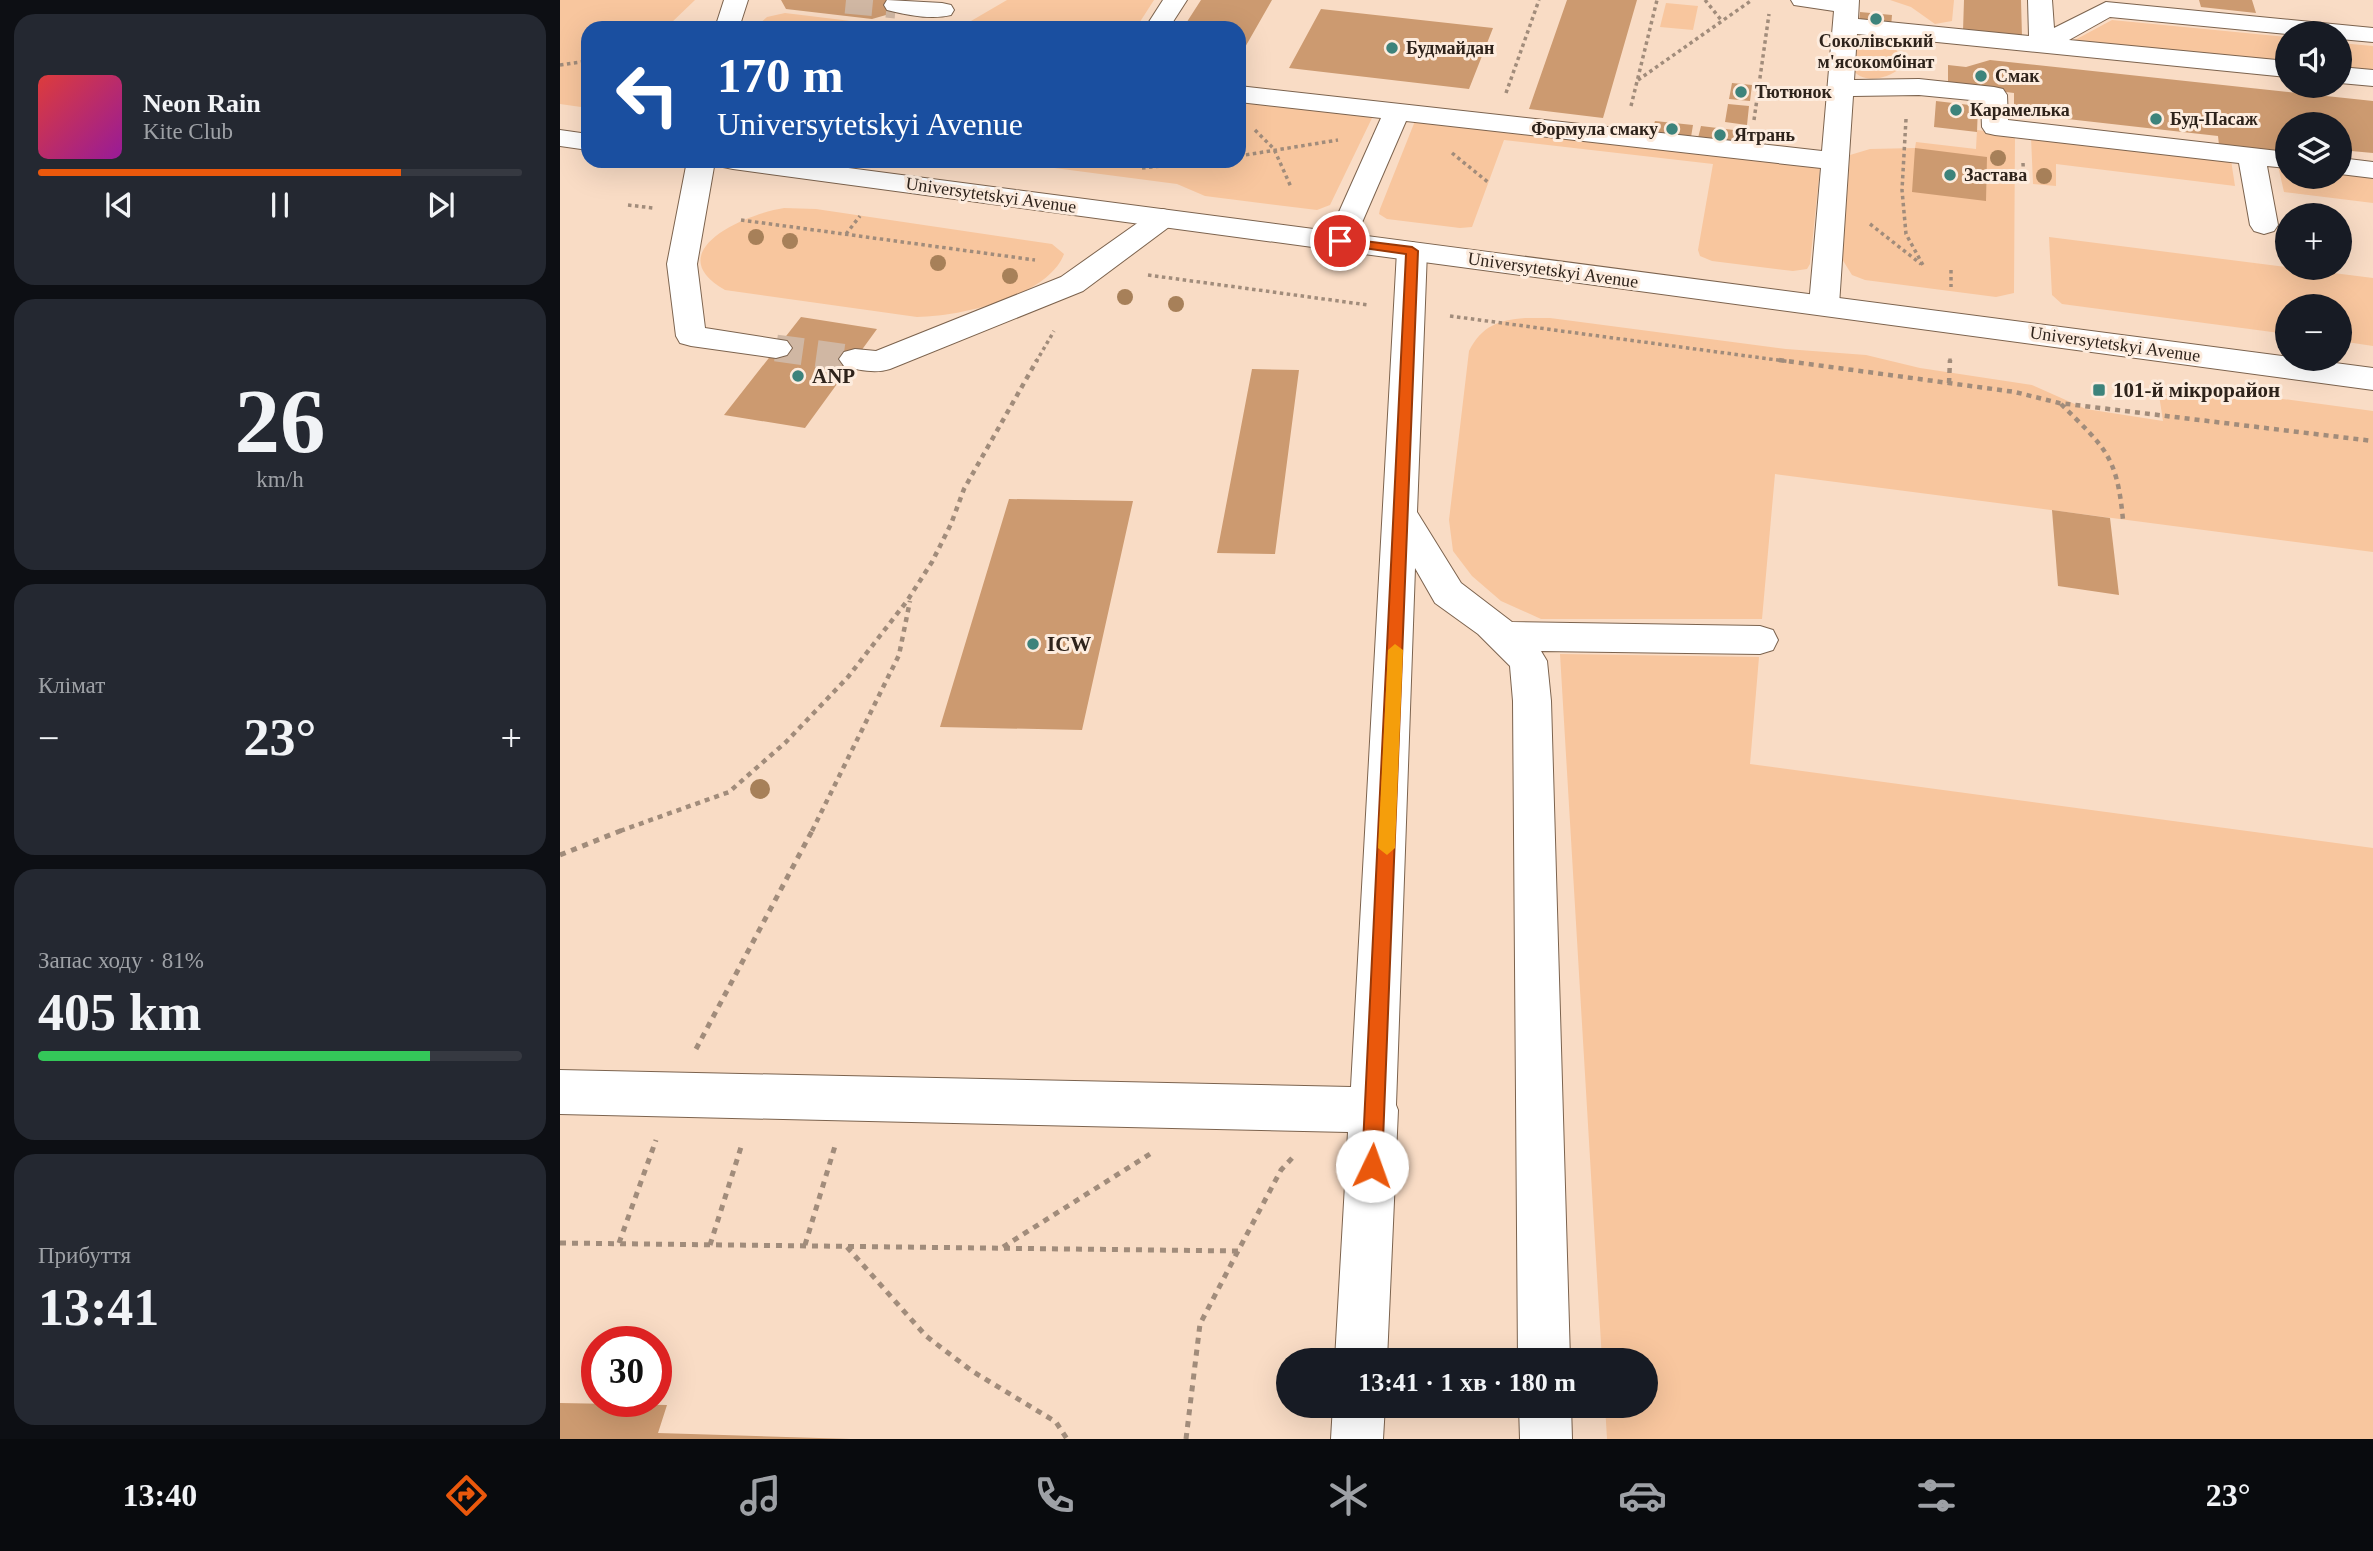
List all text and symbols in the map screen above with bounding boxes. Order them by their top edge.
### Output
marker: Соколівський м'ясокомбінат [1868,11,1884,27]
map controls [2275,21,2352,371]
button: sound [2275,21,2352,98]
place label: Соколівський м'ясокомбінат [1818,31,1935,72]
place label: Будмайдан [1406,38,1494,58]
marker: Будмайдан [1384,40,1400,56]
text: 170 m [717,48,844,103]
icon: left [602,49,693,140]
place label: Смак [1995,66,2040,86]
marker: Смак [1973,68,1989,84]
place label: Тютюнок [1755,82,1833,102]
marker: Тютюнок [1733,84,1749,100]
text: Neon Rain [143,89,261,118]
place label: Карамелька [1970,100,2070,120]
marker: Карамелька [1948,102,1964,118]
text: Universytetskyi Avenue [717,106,1023,142]
place label: Буд-Пасаж [2170,109,2259,129]
marker: Буд-Пасаж [2148,111,2164,127]
button: layers [2275,112,2352,189]
text: Kite Club [143,119,233,144]
place label: Формула смаку [1531,119,1658,139]
marker: Формула смаку [1664,121,1680,137]
place label: Ятрань [1734,125,1795,145]
marker: Ятрань [1712,127,1728,143]
place label: Застава [1964,165,2027,185]
marker: Застава [1942,167,1958,183]
street label: Universytetskyi Avenue [904,173,1078,217]
icon: previous [100,186,138,224]
icon: pause [261,186,299,224]
icon: next [422,186,460,224]
button: + [2275,203,2352,280]
pin [1310,211,1370,271]
icon: arrive [1321,222,1359,260]
street label: Universytetskyi Avenue [1466,248,1640,292]
button: − [2275,294,2352,371]
street label: Universytetskyi Avenue [2028,322,2202,366]
place label: ANP [812,364,855,388]
marker: ANP [790,368,806,384]
text: 26 [235,371,326,472]
place label: 101-й мікрорайон [2113,378,2280,402]
marker: 101-й мікрорайон [2091,382,2107,398]
text: km/h [256,467,304,492]
place label: ICW [1047,632,1091,656]
marker: ICW [1025,636,1041,652]
text: Клімат [38,673,105,698]
text: 23° [244,709,316,766]
text: − [38,717,59,759]
text: + [501,717,522,759]
text: Запас ходу · 81% [38,948,204,973]
text: 405 km [38,984,201,1041]
position arrow [1335,1129,1409,1203]
text: Прибуття [38,1243,131,1268]
text: 13:41 [38,1279,159,1336]
speed limit sign: 30 [581,1326,672,1417]
text: 13:41 · 1 хв · 180 m [1358,1368,1576,1397]
icon: directions [442,1471,491,1520]
icon: music [736,1471,785,1520]
icon: phone [1030,1471,1079,1520]
icon: climate [1324,1471,1373,1520]
icon: car [1618,1471,1667,1520]
icon: filters [1912,1471,1961,1520]
text: 13:40 [122,1477,197,1513]
text: 23° [2206,1477,2250,1513]

